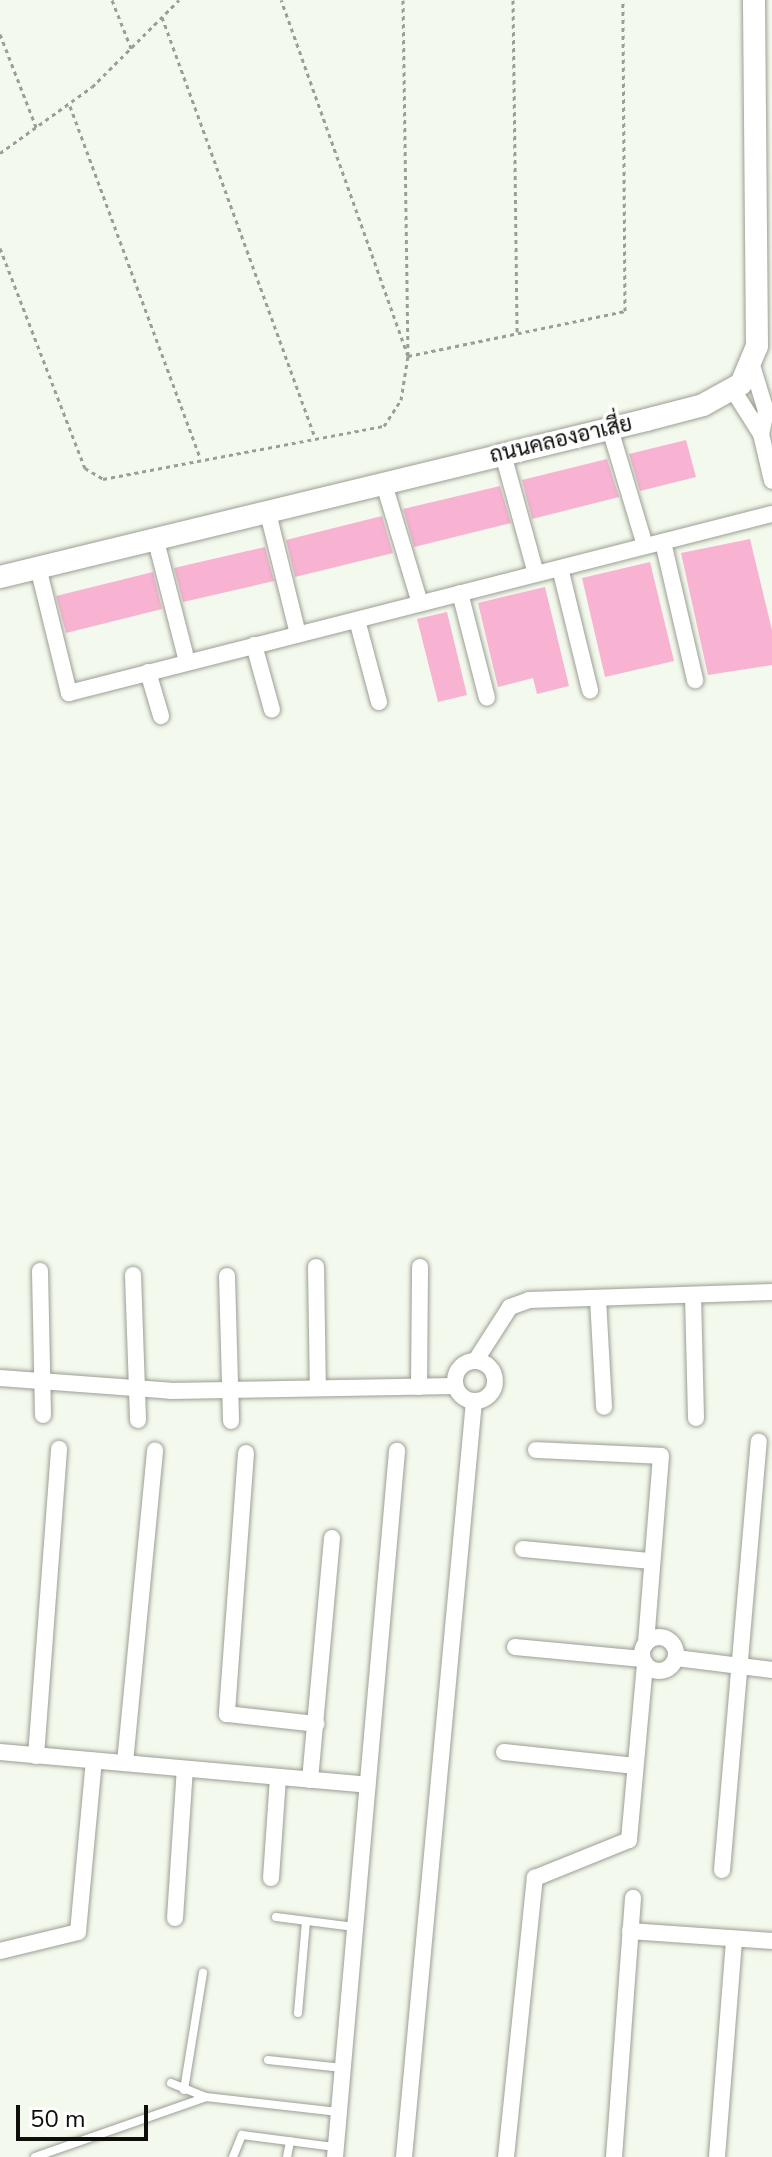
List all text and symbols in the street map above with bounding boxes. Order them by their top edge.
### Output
street label: ถนนคลองอาเสี่ย [487,411,635,469]
scale bar [20,2089,152,2139]
text: 50 m [30,2103,86,2135]

